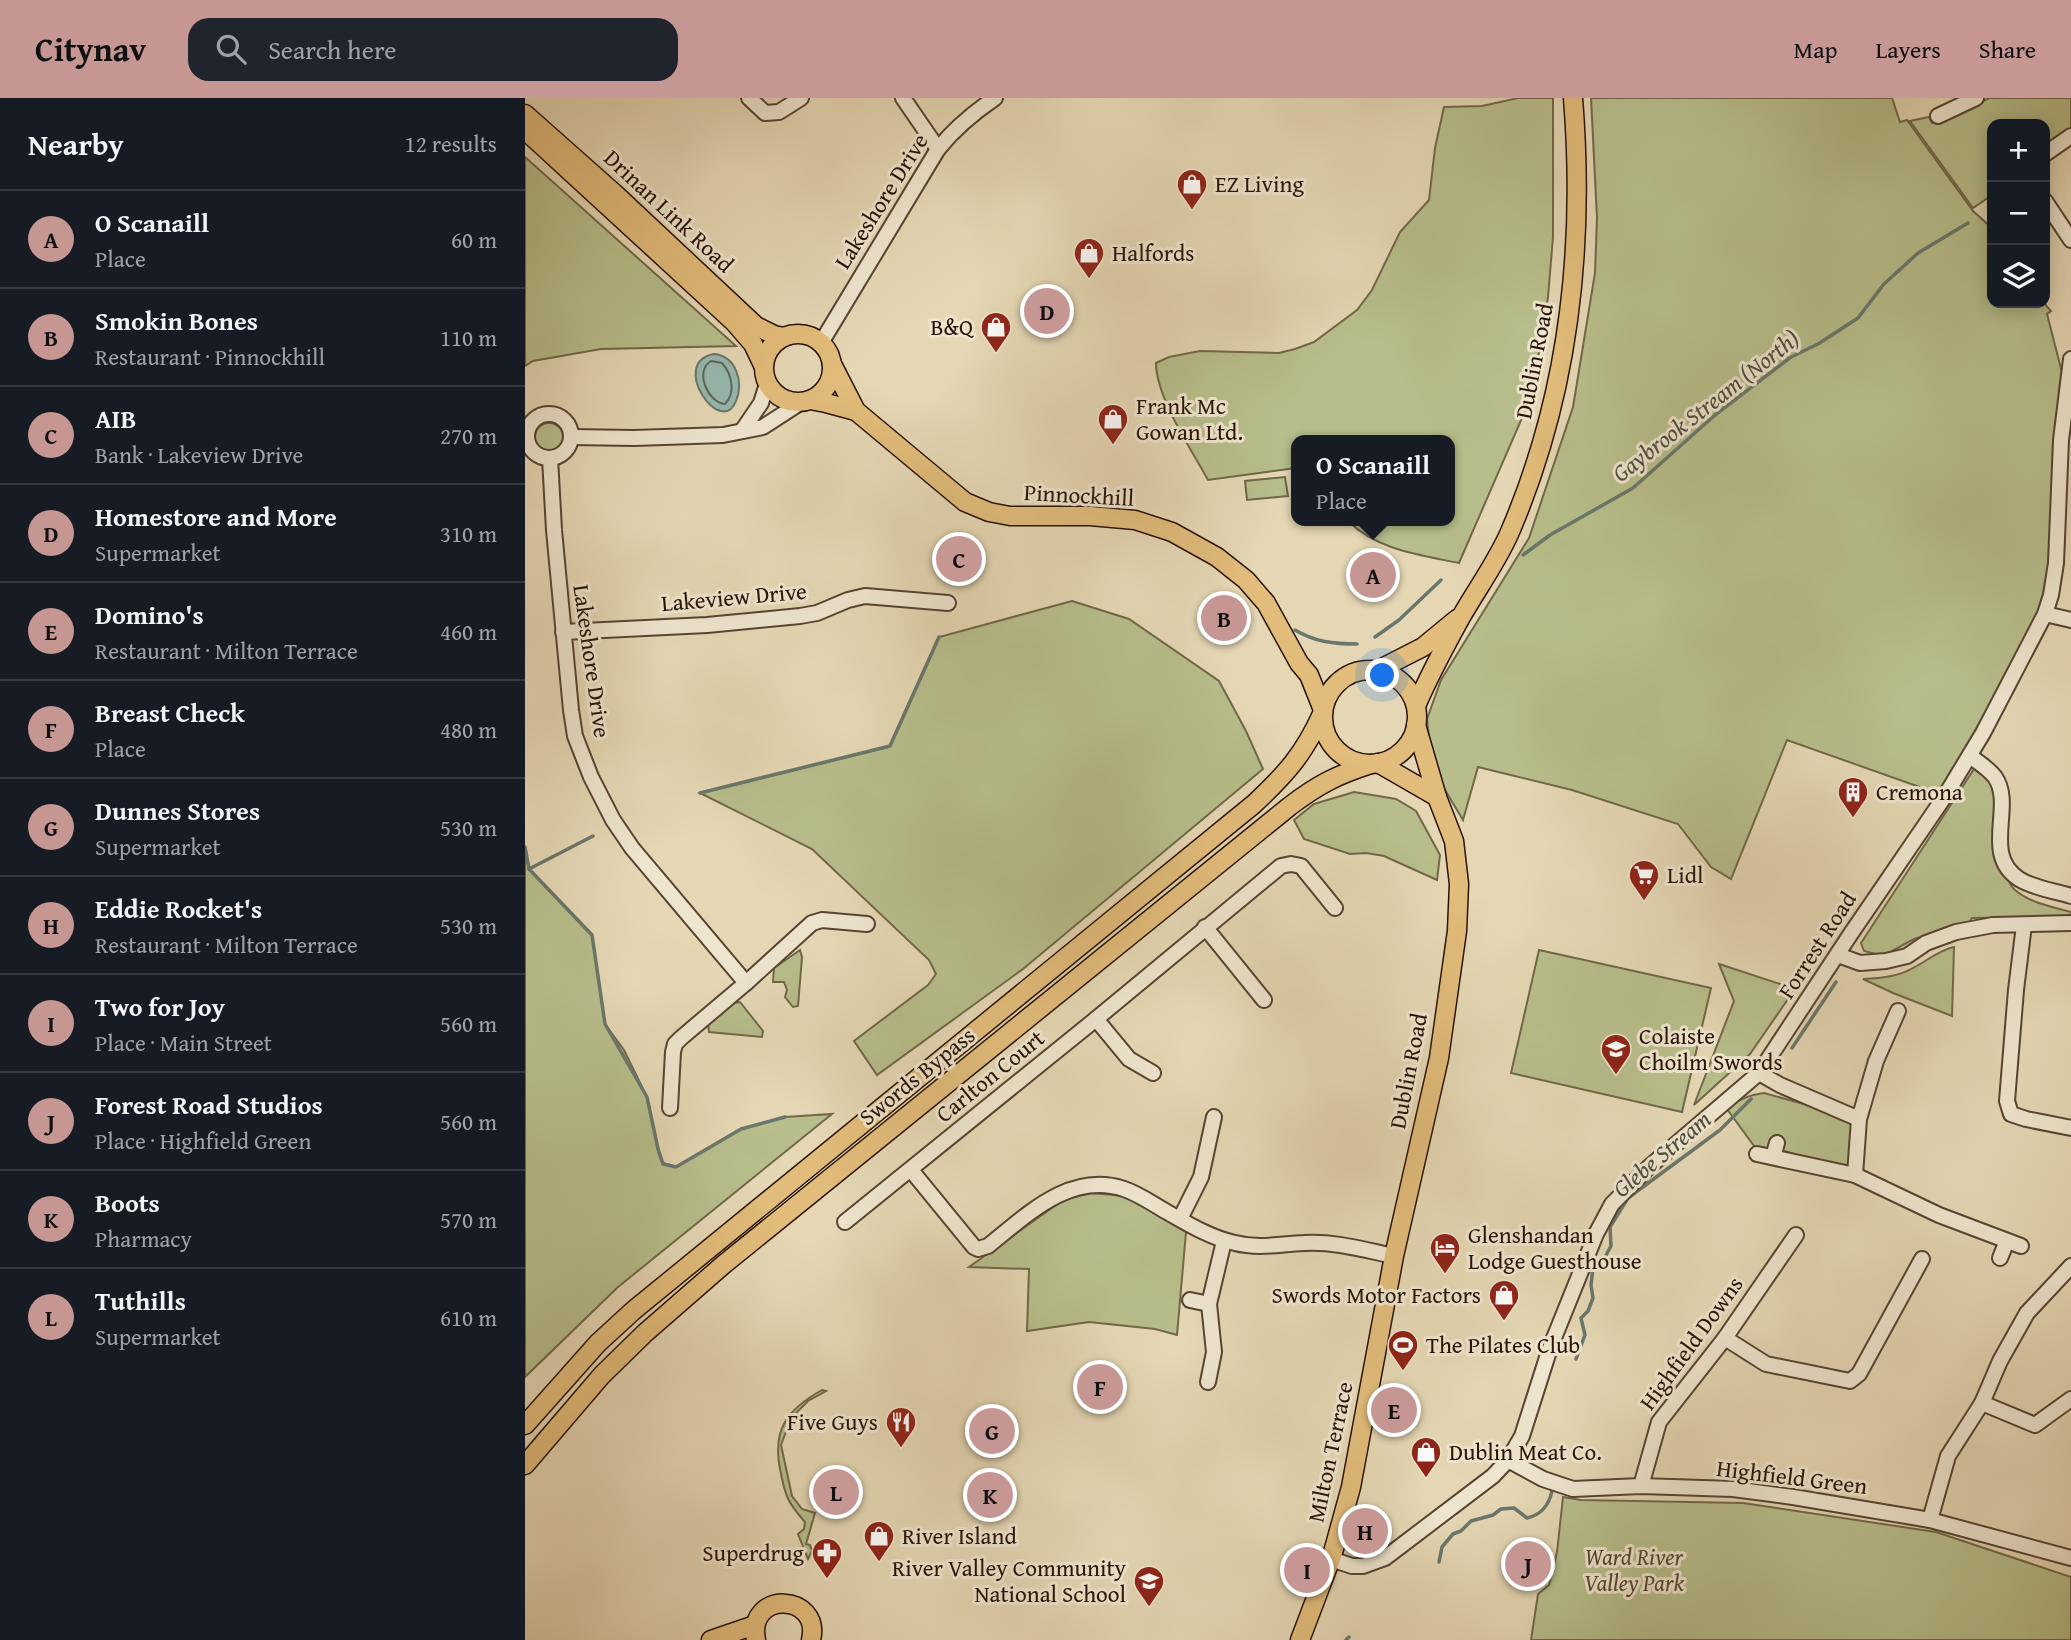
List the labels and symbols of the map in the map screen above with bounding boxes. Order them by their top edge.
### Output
street label: Lakeshore Drive [826,126,935,275]
street label: Drinan Link Road [597,142,742,280]
shop icon: EZ Living [1175,167,1209,211]
place label: EZ Living [1215,167,1304,200]
shop icon: Halfords [1072,236,1106,280]
place label: Halfords [1112,236,1194,269]
pin: D [1024,285,1070,337]
street label: Dublin Road [1506,299,1561,422]
place label: B&Q [930,310,974,343]
shop icon: B&Q [979,310,1013,354]
water label: Gaybrook Stream (North) [1605,321,1807,490]
place label: Frank Mc Gowan Ltd. [1136,389,1243,448]
shop icon: Frank Mc Gowan Ltd. [1096,402,1130,446]
street label: Pinnockhill [1023,475,1135,514]
pin: C [936,533,982,585]
pin: A [1350,549,1396,601]
street label: Lakeview Drive [660,574,808,619]
street label: Lakeshore Drive [565,582,620,740]
pin: B [1201,592,1247,644]
your location [1365,658,1399,692]
building icon: Cremona [1836,775,1870,819]
place label: Cremona [1876,775,1963,808]
supermarket icon: Lidl [1627,858,1661,902]
place label: Lidl [1667,858,1703,891]
street label: Forrest Road [1770,884,1864,1005]
street label: Dublin Road [1380,1009,1435,1132]
street label: Swords Bypass [852,1019,982,1133]
place label: Colaiste Choilm Swords [1639,1019,1783,1078]
street label: Carlton Court [928,1021,1051,1130]
school or university icon: Colaiste Choilm Swords [1599,1032,1633,1076]
water label: Glebe Stream [1605,1102,1719,1205]
place label: Glenshandan Lodge Guesthouse [1468,1218,1642,1277]
hotel icon: Glenshandan Lodge Guesthouse [1428,1231,1462,1275]
street label: Highfield Downs [1631,1269,1750,1416]
place label: Swords Motor Factors [1271,1278,1481,1311]
shop icon: Swords Motor Factors [1487,1278,1521,1322]
sports icon: The Pilates Club [1386,1328,1420,1372]
place label: The Pilates Club [1426,1328,1580,1361]
pin: F [1077,1361,1123,1413]
street label: Milton Terrace [1299,1379,1361,1525]
pin: E [1371,1384,1417,1436]
place label: Five Guys [787,1405,878,1438]
restaurant icon: Five Guys [884,1405,918,1449]
pin: G [969,1405,1015,1457]
shop icon: Dublin Meat Co. [1409,1435,1443,1479]
place label: Dublin Meat Co. [1449,1435,1602,1468]
street label: Highfield Green [1715,1451,1869,1502]
pin: L [813,1466,859,1518]
pin: K [967,1469,1013,1521]
pin: H [1342,1505,1388,1557]
shop icon: River Island [862,1519,896,1563]
place label: River Island [902,1519,1017,1552]
place label: Superdrug [702,1536,805,1569]
pharmacy icon: Superdrug [810,1536,844,1580]
pin: J [1505,1538,1551,1590]
park label: Ward River Valley Park [1584,1540,1684,1599]
pin: I [1284,1544,1330,1596]
place label: River Valley Community National School [892,1551,1127,1610]
school or university icon: River Valley Community National School [1132,1564,1166,1608]

